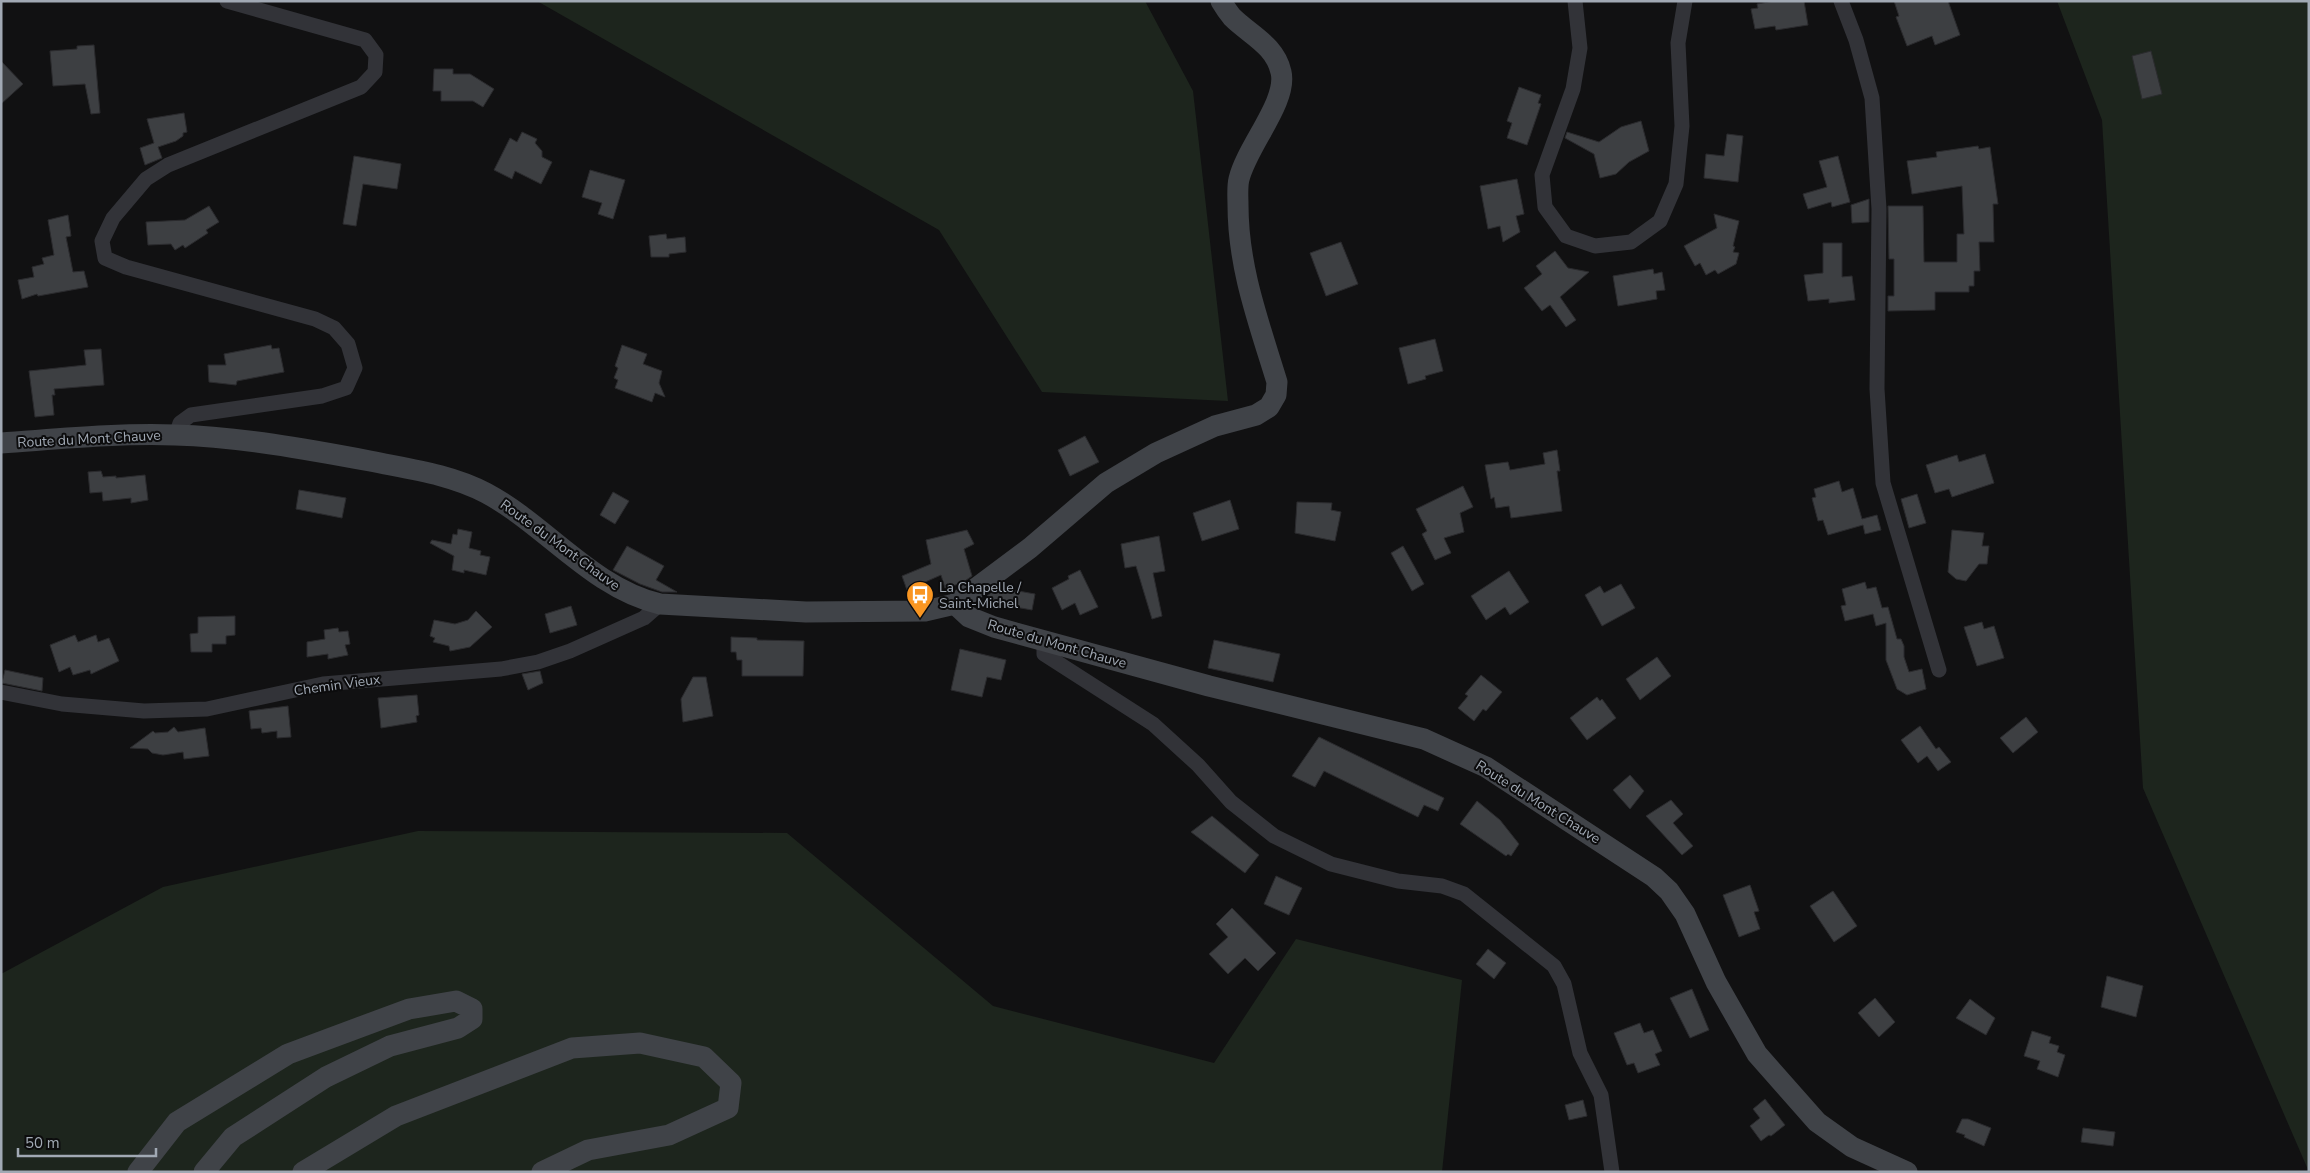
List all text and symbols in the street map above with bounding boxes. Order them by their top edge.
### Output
street label: Route du Mont Chauve [17,426,161,452]
street label: Route du Mont Chauve [496,495,624,595]
place label: La Chapelle / Saint-Michel [939,578,1022,613]
bus stop icon: La Chapelle / Saint-Michel [905,580,935,619]
street label: Route du Mont Chauve [985,615,1129,673]
street label: Chemin Vieux [293,669,382,700]
street label: Route du Mont Chauve [1472,756,1604,848]
scale bar [18,1126,155,1158]
text: 50 m [25,1133,60,1153]

